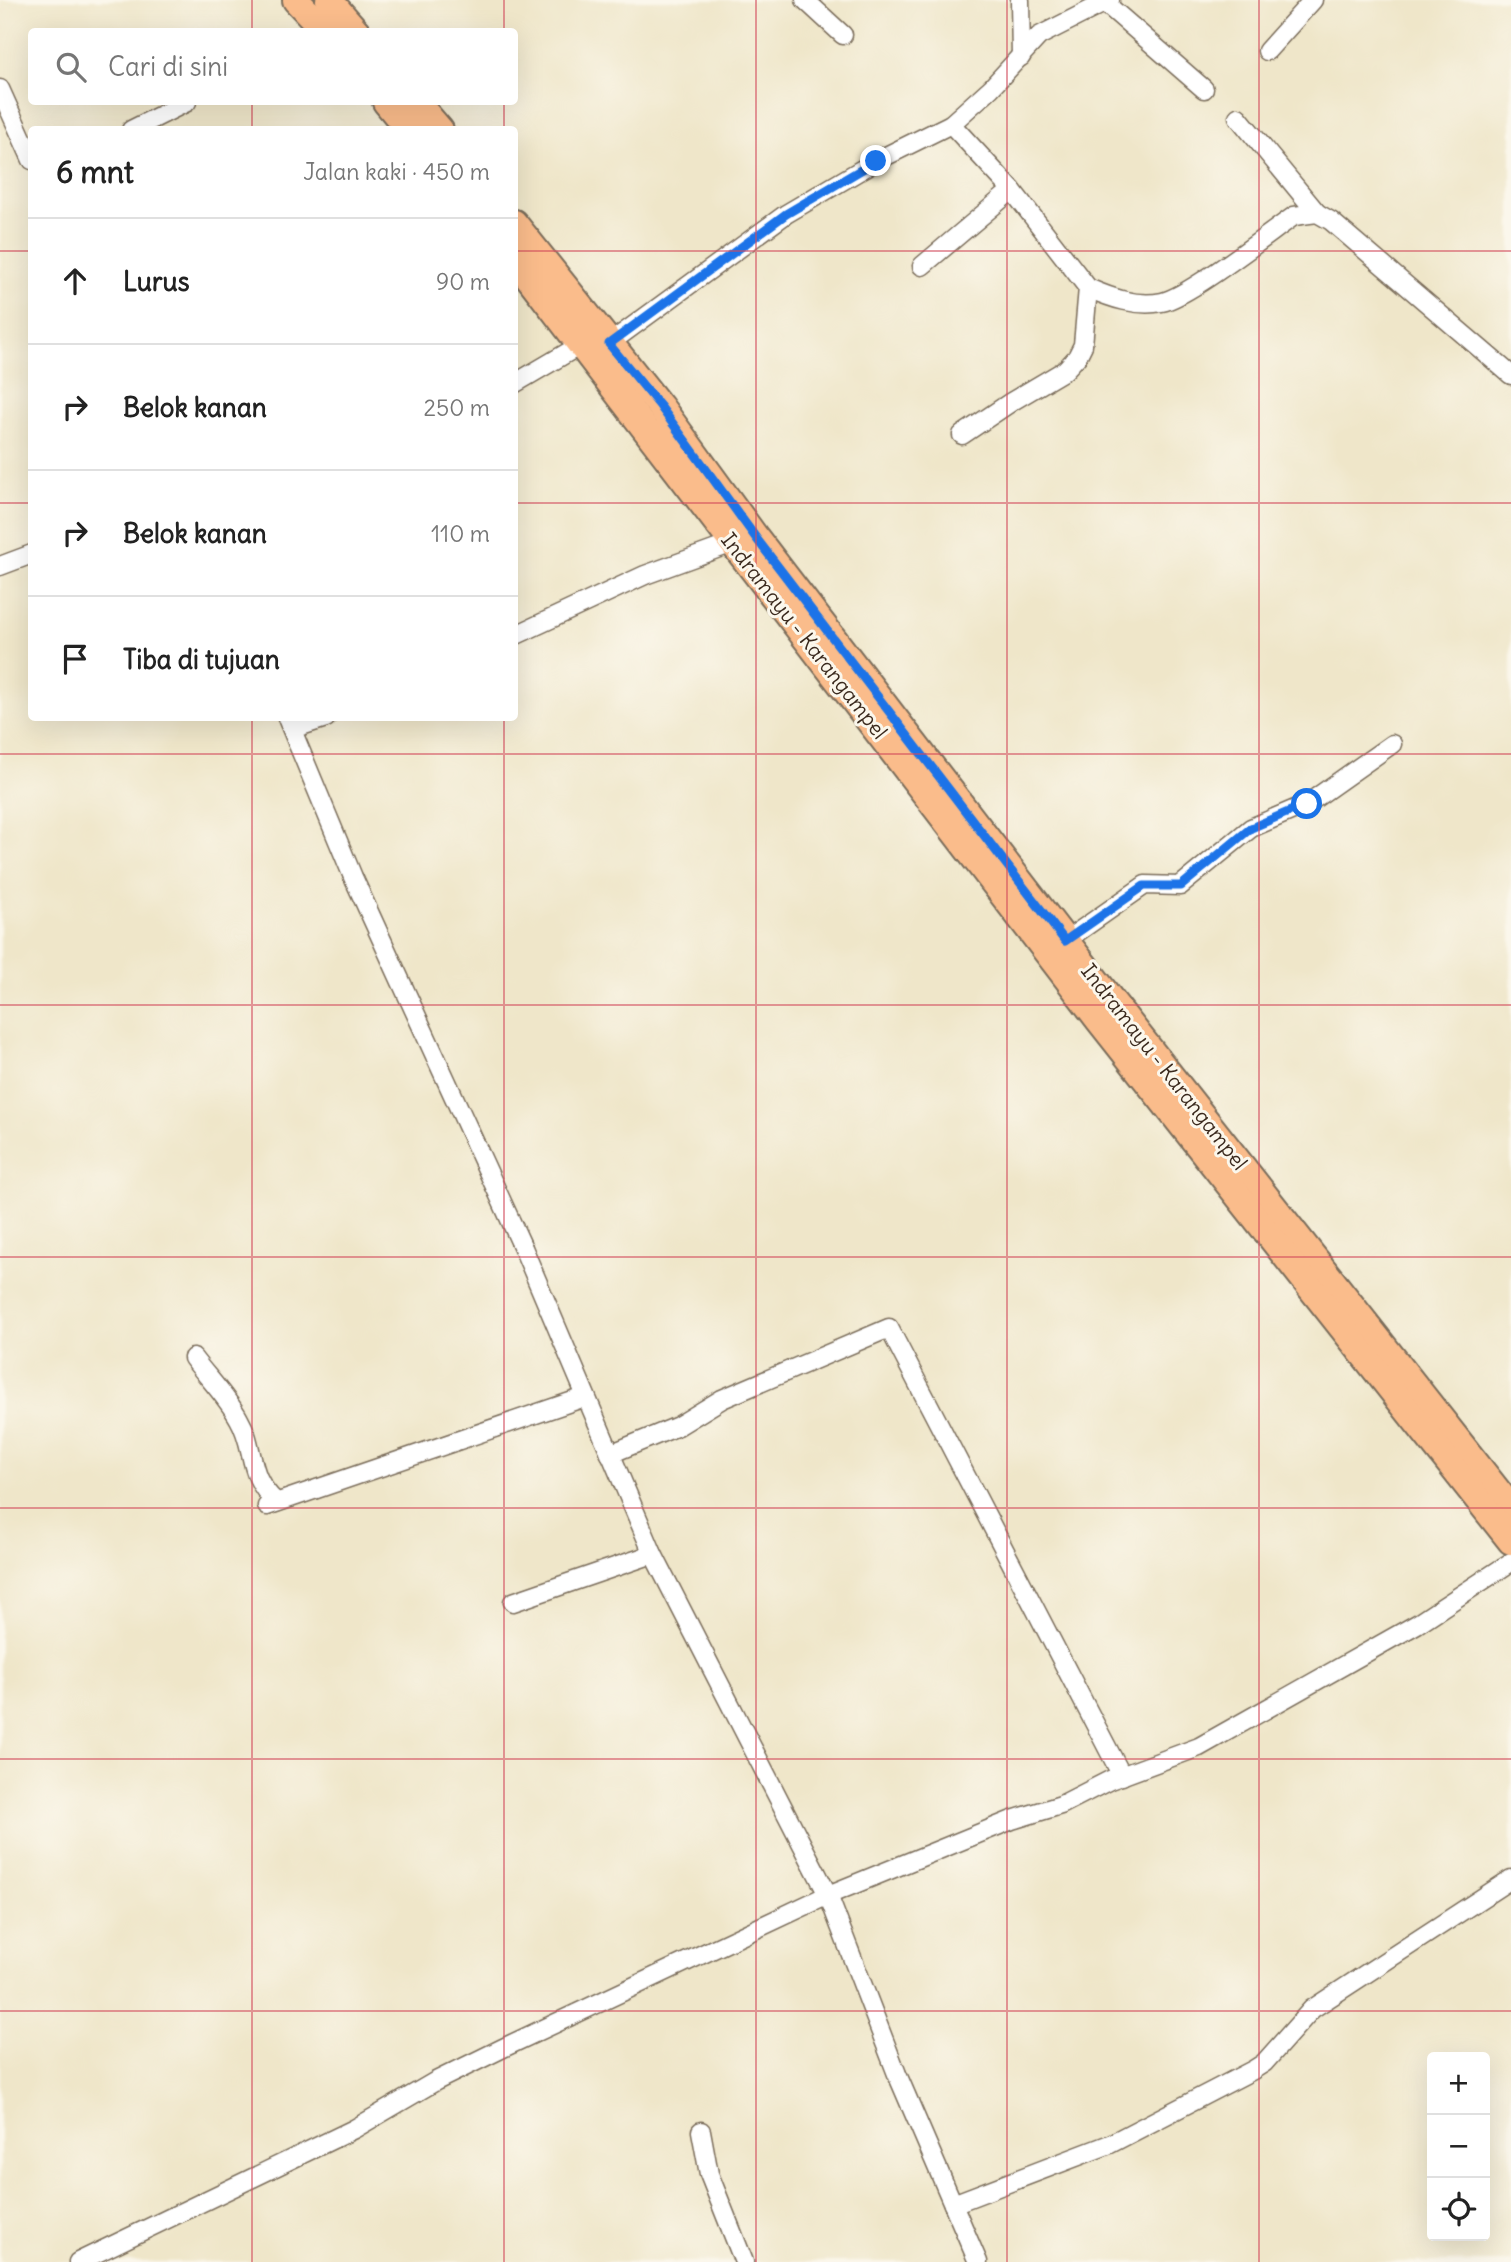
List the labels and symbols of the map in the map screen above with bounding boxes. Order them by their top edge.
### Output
route end [860,145,891,176]
street label: Indramayu - Karangampel [715,527,893,744]
route start [1291,788,1322,819]
street label: Indramayu - Karangampel [1075,958,1253,1175]

